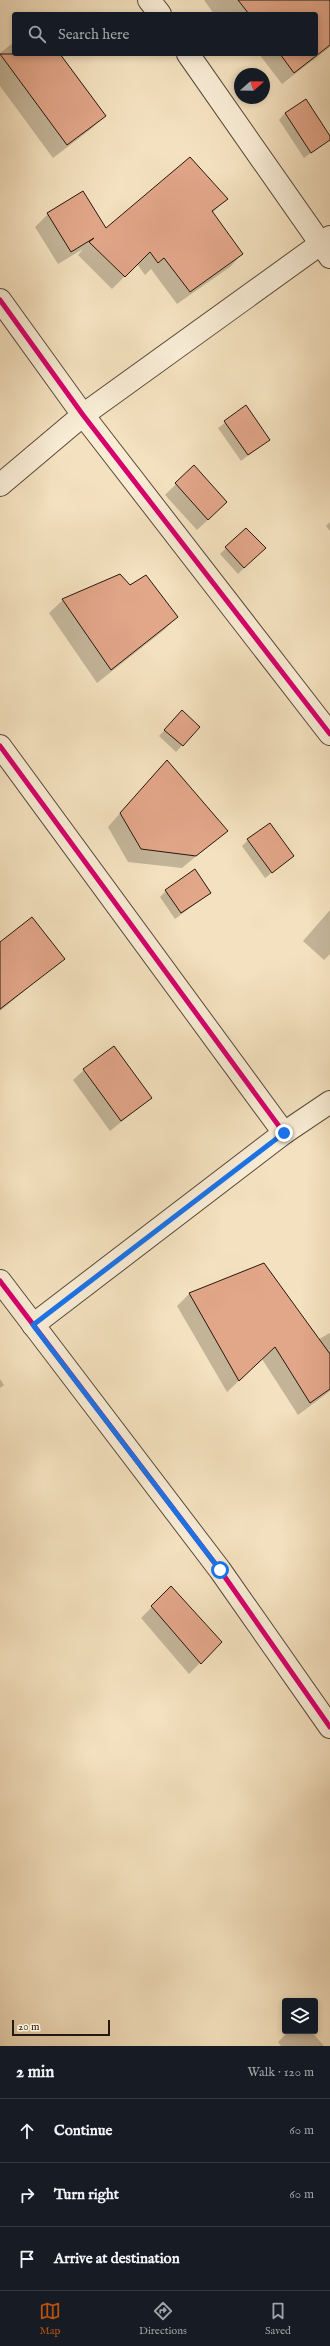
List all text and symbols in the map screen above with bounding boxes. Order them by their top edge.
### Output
search box [12,12,318,56]
icon: search [26,23,48,45]
text: Search here [58,25,129,44]
north arrow [234,68,270,104]
route end [275,1124,293,1142]
route start [211,1561,229,1579]
map controls [282,1998,318,2034]
button: layers [282,1998,318,2034]
scale bar [12,2018,110,2037]
text: 20 m [18,2020,39,2034]
text: 2 min [16,2062,54,2083]
text: Walk · 120 m [248,2064,314,2081]
icon: ahead [16,2120,38,2142]
text: Continue [54,2121,112,2140]
text: 60 m [289,2122,314,2139]
icon: right [16,2184,38,2206]
text: Turn right [54,2185,119,2204]
text: 60 m [289,2186,314,2203]
icon: arrive [16,2248,38,2270]
text: Arrive at destination [54,2249,180,2268]
tab: Map [39,2300,61,2338]
tab: Directions [139,2300,187,2338]
tab: Saved [265,2300,291,2338]

